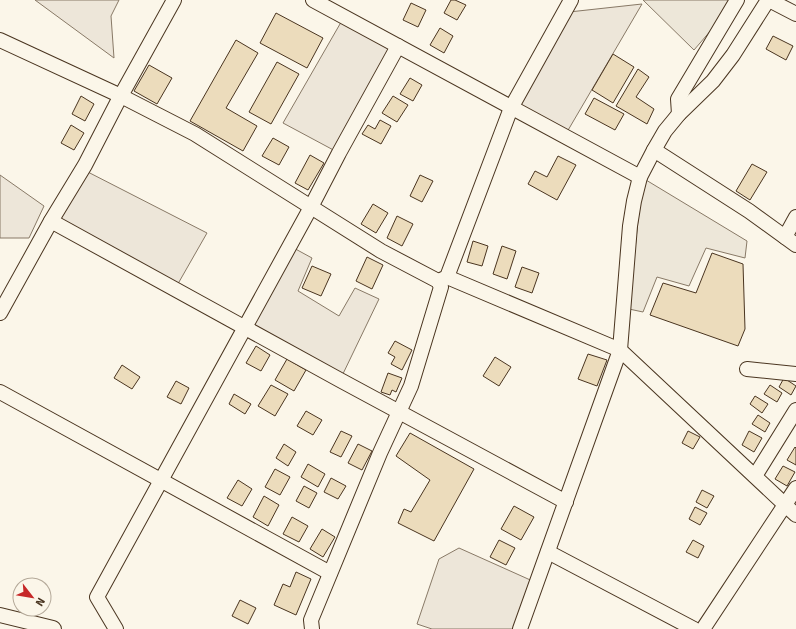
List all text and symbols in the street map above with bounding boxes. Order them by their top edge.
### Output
north arrow [12,577,52,617]
text: N [33,595,48,609]

